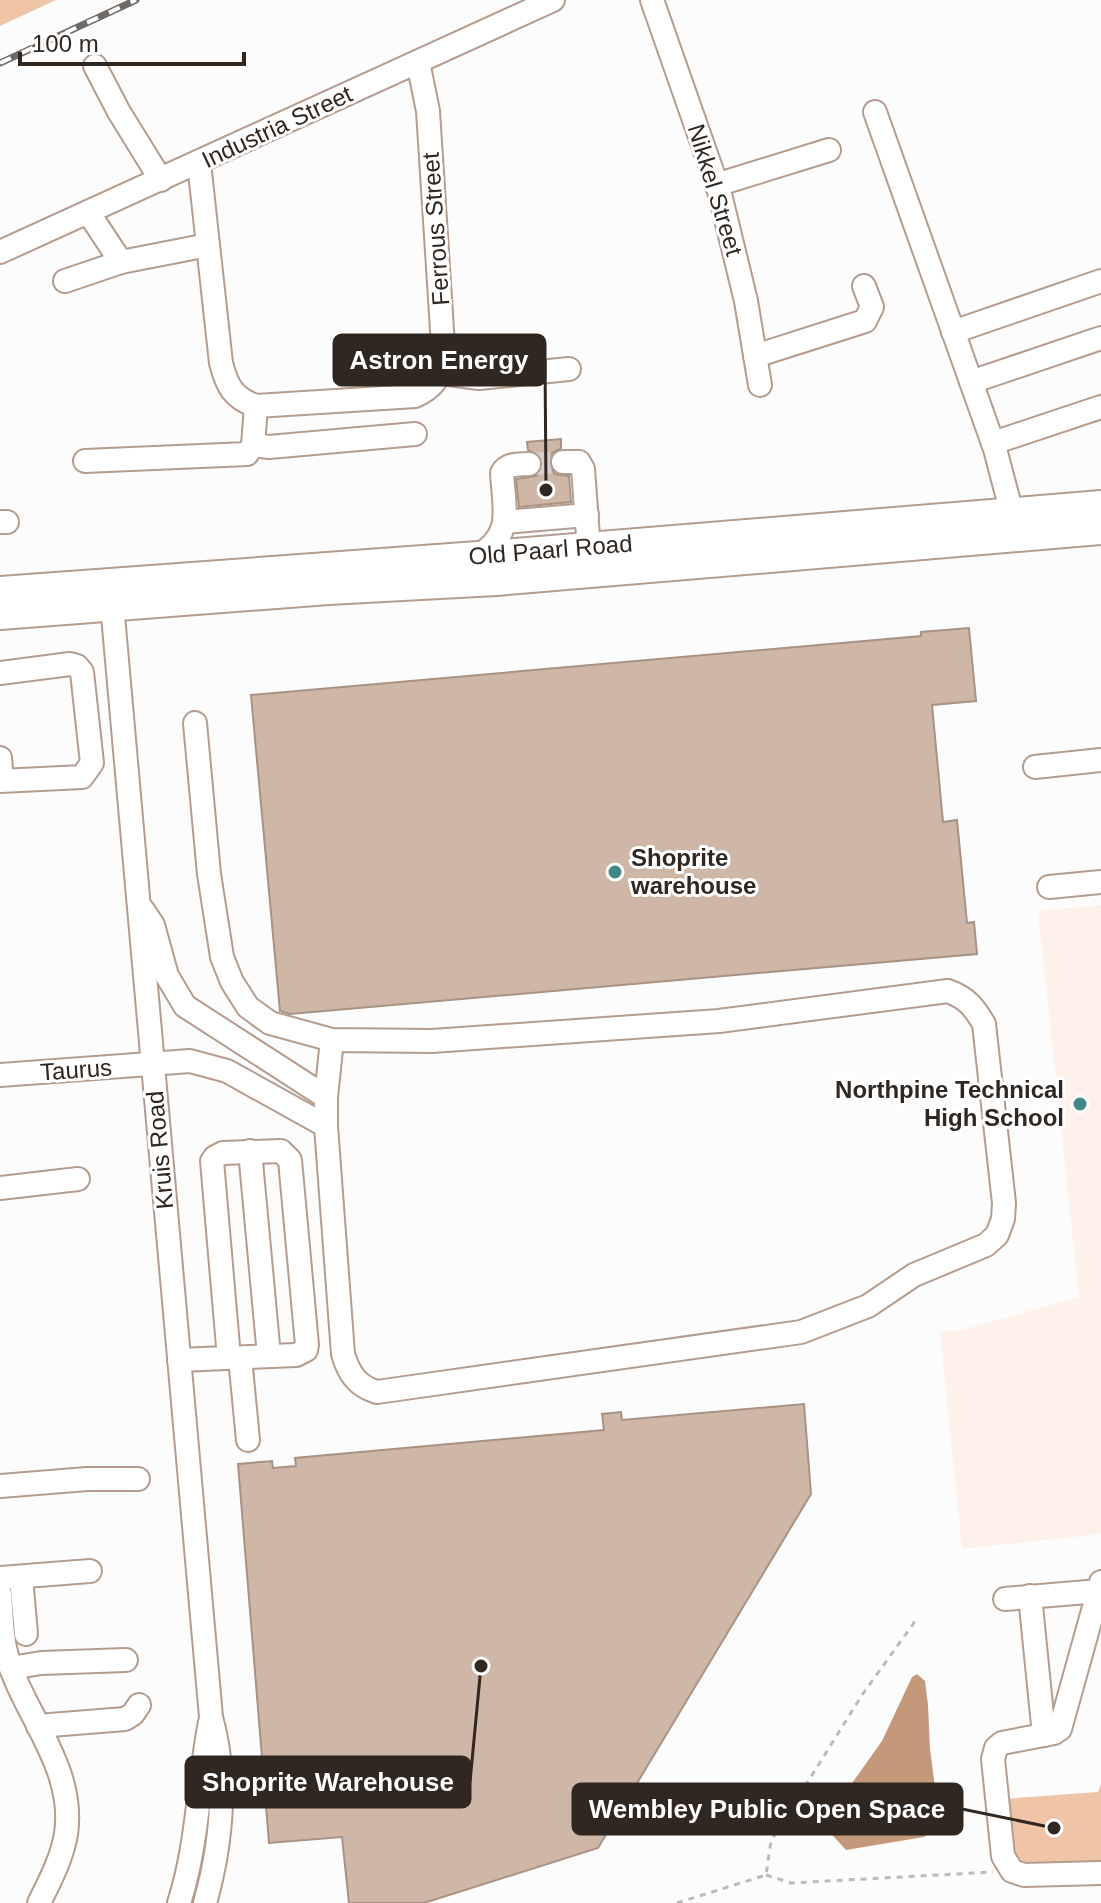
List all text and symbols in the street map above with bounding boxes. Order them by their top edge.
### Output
scale bar [20,16,244,66]
text: 100 m [32,30,99,57]
street label: Industria Street [197,80,357,173]
street label: Nikkel Street [683,121,748,259]
street label: Ferrous Street [417,151,454,306]
callout: Astron Energy [334,335,545,385]
text: Astron Energy [349,345,529,375]
street label: Old Paarl Road [468,529,633,570]
place label: Shoprite warehouse [630,844,756,899]
marker: Shoprite warehouse [606,863,624,881]
street label: Taurus [39,1054,113,1085]
place label: Northpine Technical High School [835,1076,1064,1131]
street label: Kruis Road [141,1090,178,1210]
marker: Northpine Technical High School [1071,1095,1089,1113]
callout: Shoprite Warehouse [186,1757,470,1807]
text: Shoprite Warehouse [202,1767,454,1797]
callout: Wembley Public Open Space [573,1784,962,1834]
text: Wembley Public Open Space [589,1794,945,1824]

